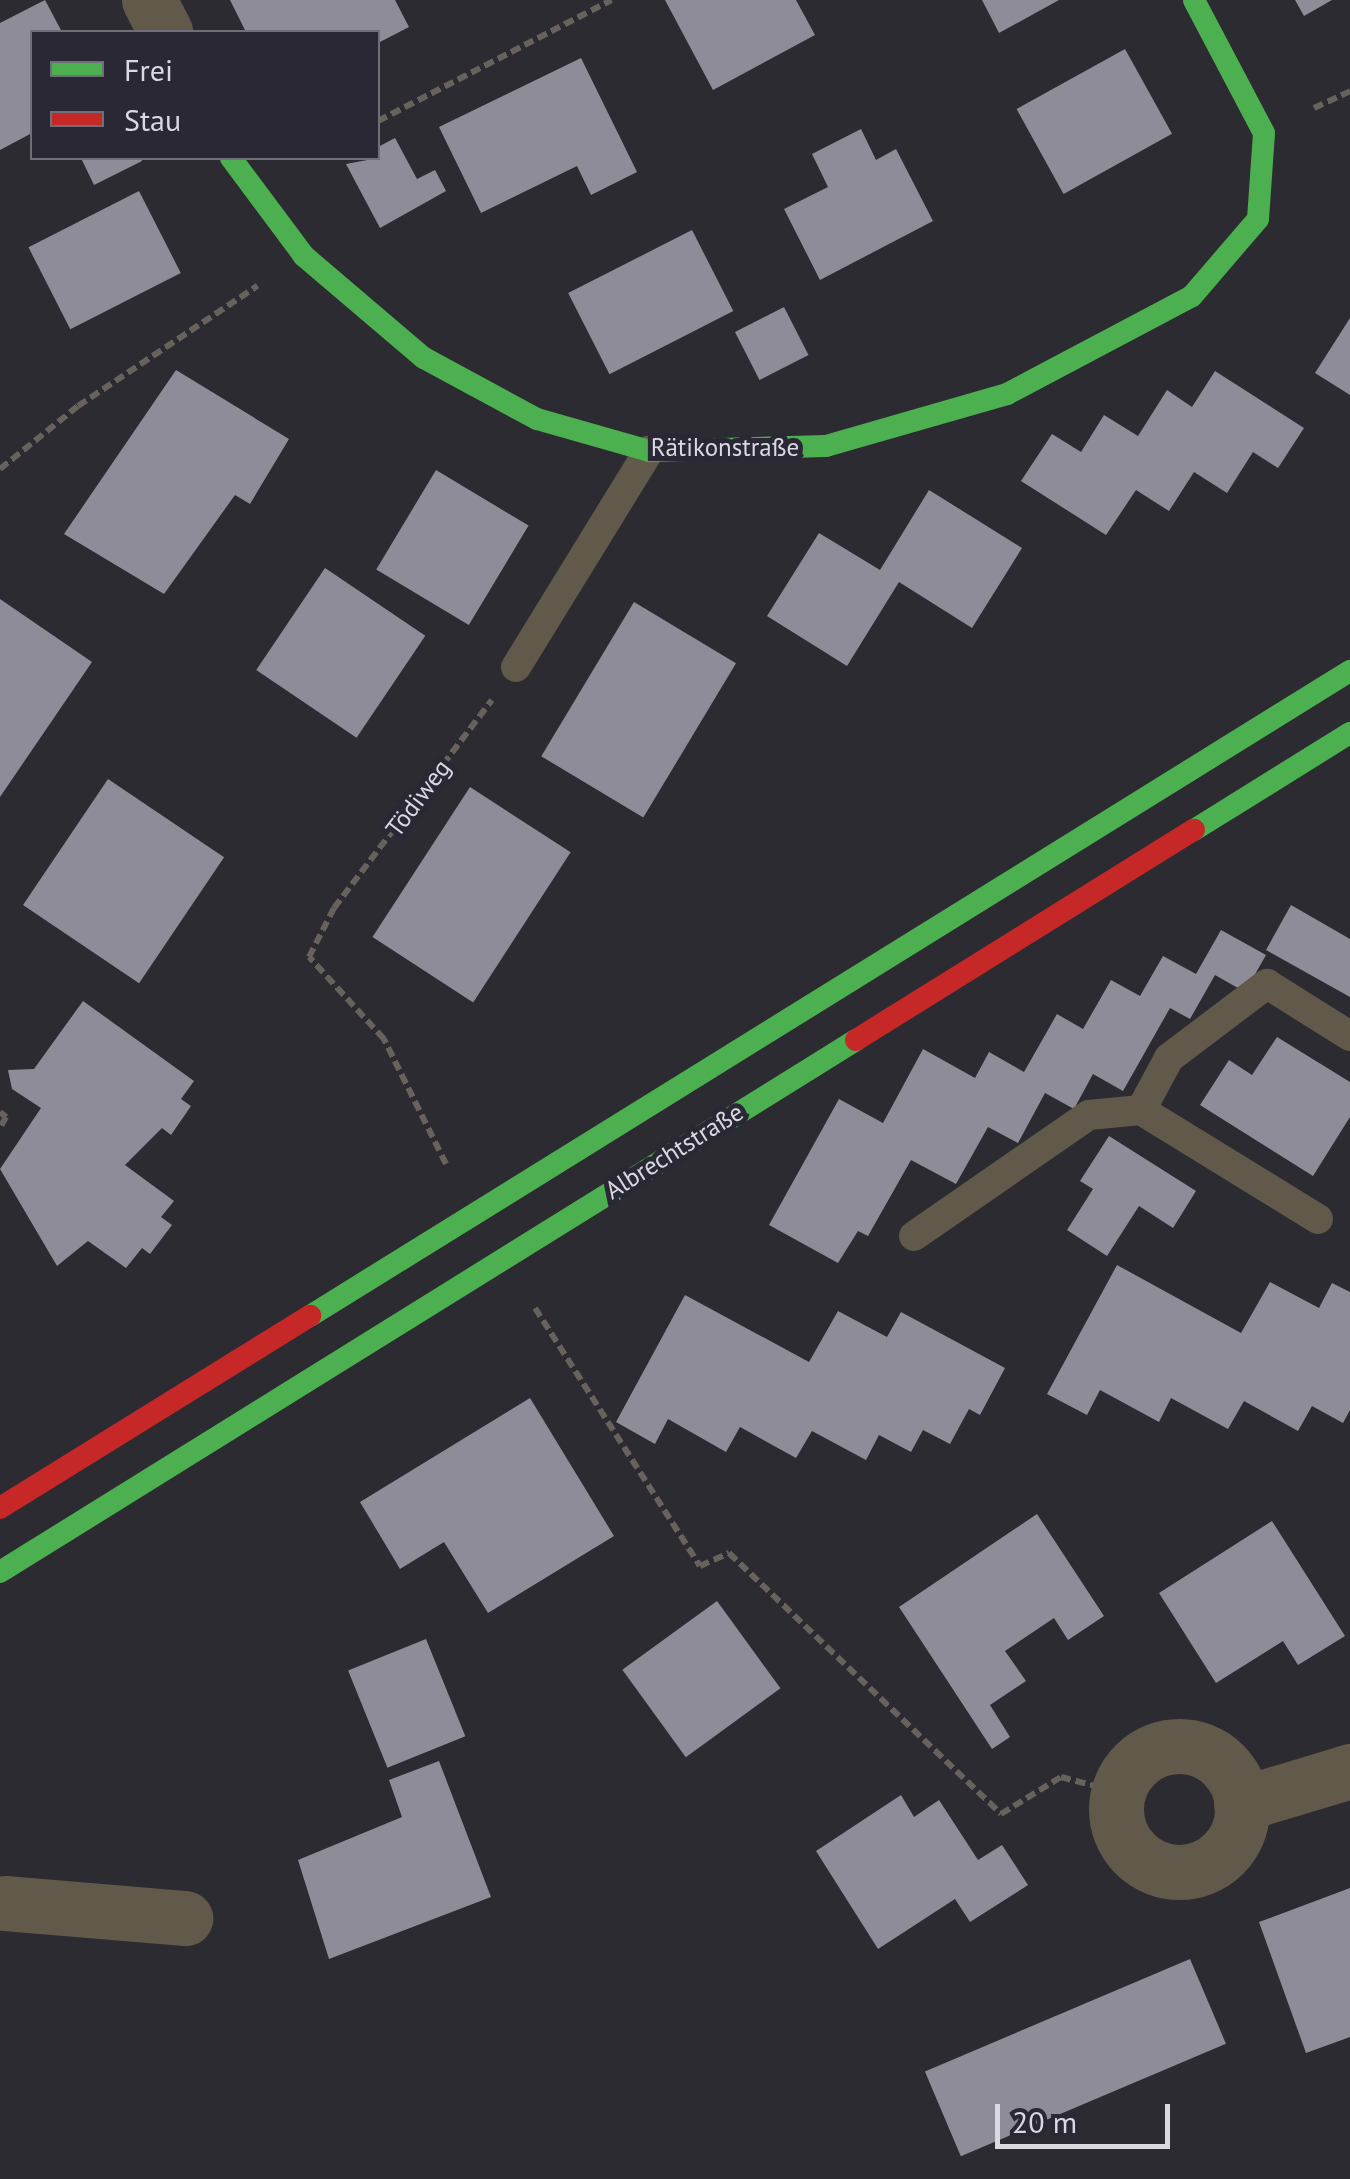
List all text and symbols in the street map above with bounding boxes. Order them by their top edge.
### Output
legend [30,30,380,160]
text: Frei [124,50,173,89]
text: Stau [124,100,181,139]
street label: Rätikonstraße [651,432,799,462]
street label: Tödiweg [379,753,457,843]
street label: Albrechtstraße [599,1097,749,1205]
scale bar [1000,2084,1175,2146]
text: 20 m [1012,2102,1077,2141]

